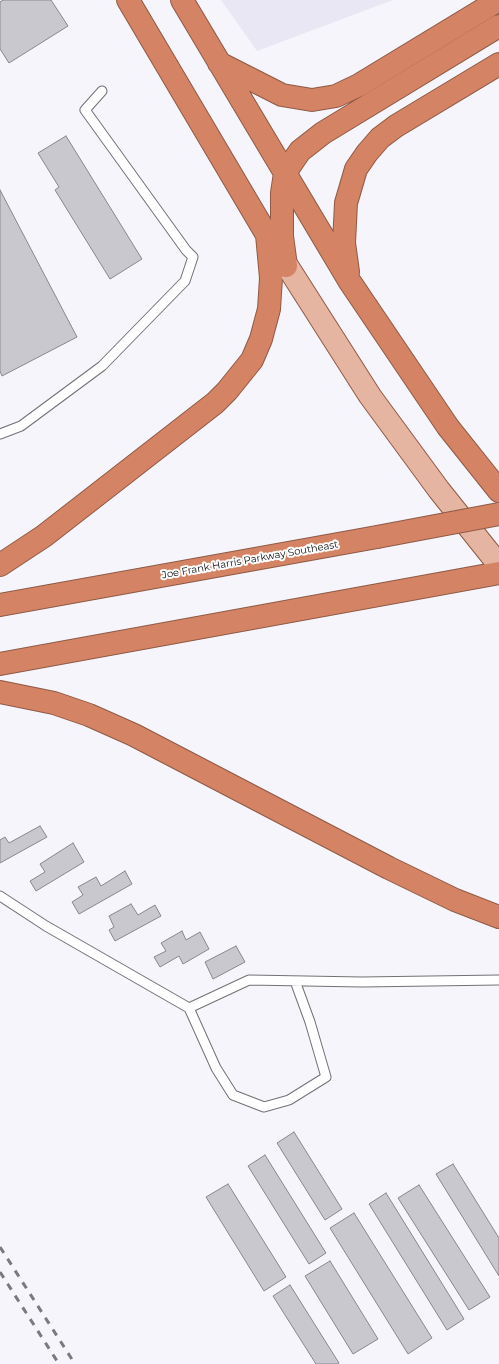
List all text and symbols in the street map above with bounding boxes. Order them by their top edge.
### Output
street label: Joe Frank Harris Parkway Southeast [161,539,339,581]

